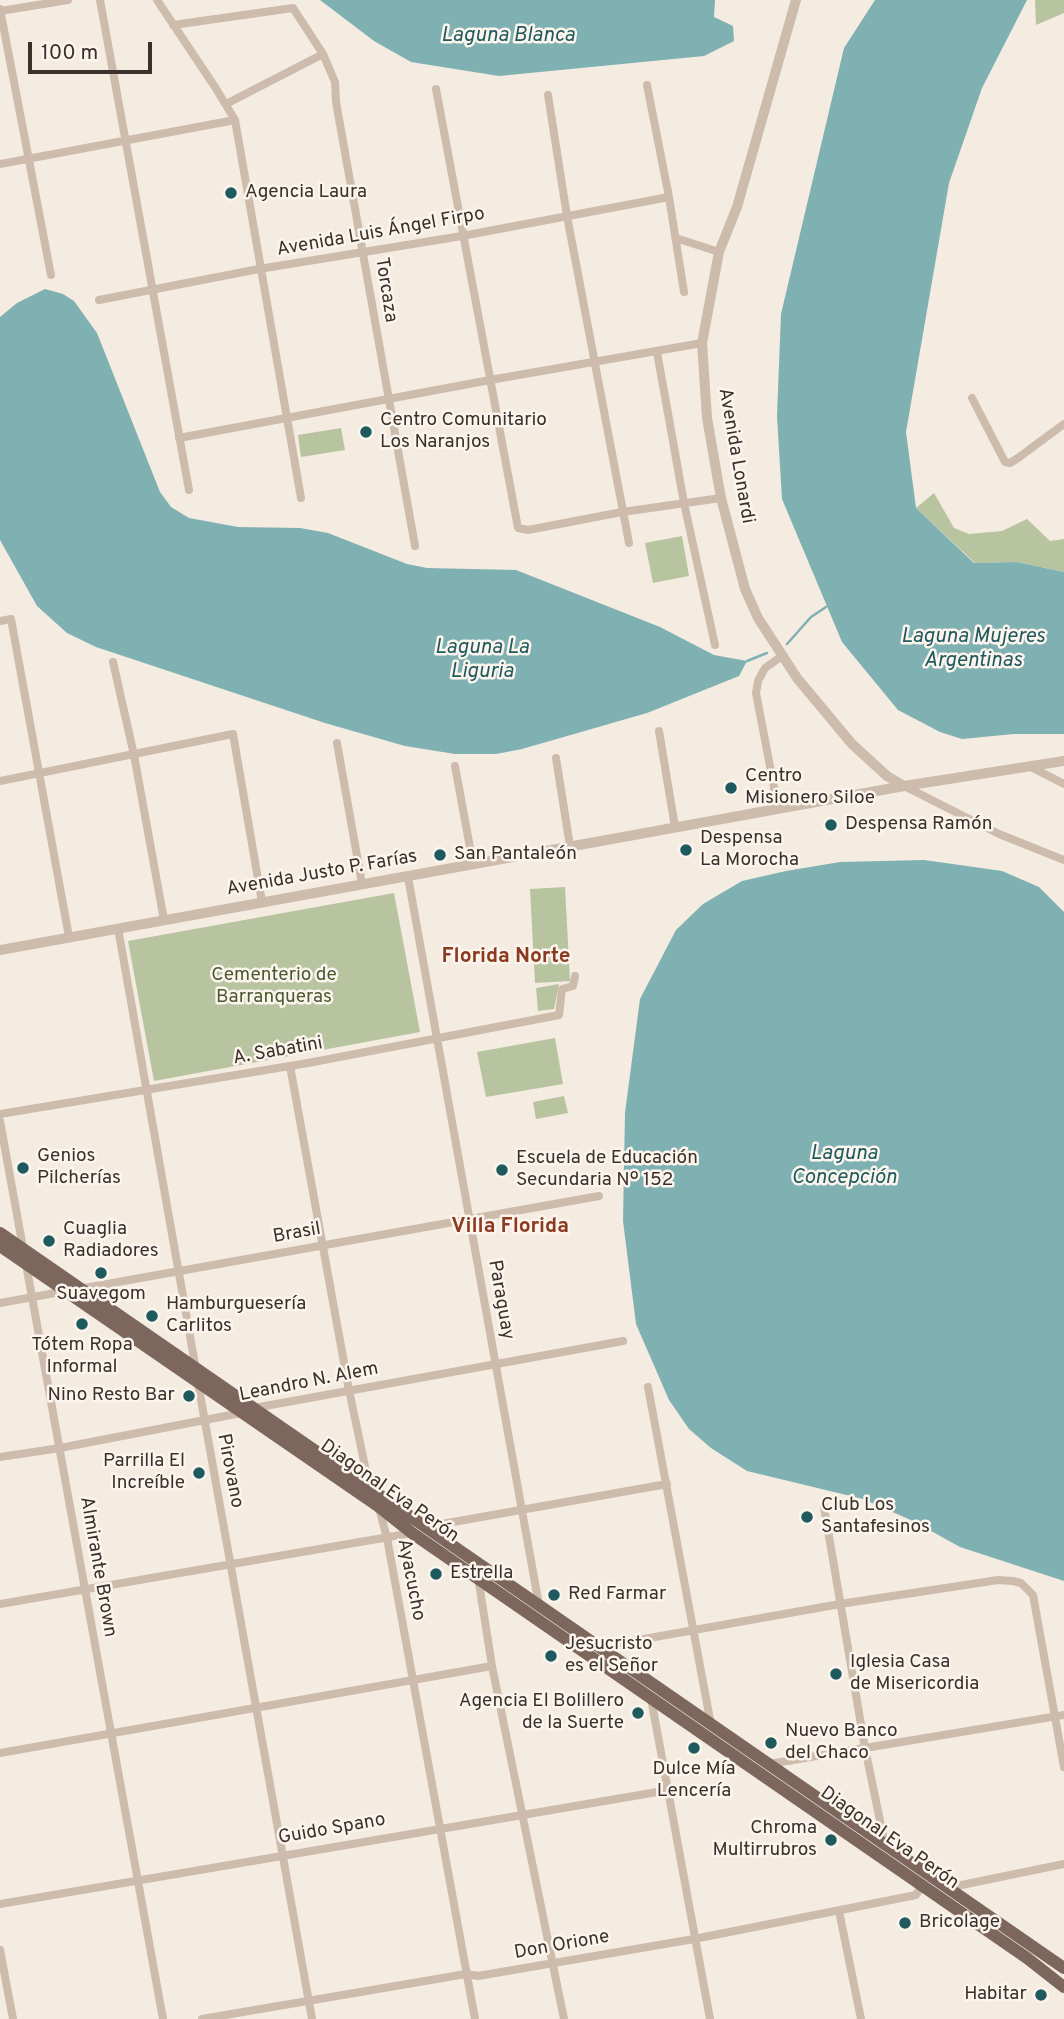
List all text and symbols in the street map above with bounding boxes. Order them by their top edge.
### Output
water label: Laguna Blanca [441,24,575,50]
scale bar [32,28,156,72]
text: 100 m [41,40,98,67]
place label: Agencia Laura [245,182,367,204]
marker: Agencia Laura [223,185,239,201]
street label: Avenida Luis Ángel Firpo [275,203,487,263]
street label: Torcaza [369,256,401,324]
street label: Avenida Lonardi [712,386,758,526]
place label: Centro Comunitario Los Naranjos [380,410,547,454]
marker: Centro Comunitario Los Naranjos [358,424,374,440]
water label: Laguna Mujeres Argentinas [901,625,1045,675]
water label: Laguna La Liguria [435,636,529,686]
place label: Centro Misionero Siloe [745,766,875,810]
marker: Centro Misionero Siloe [723,780,739,796]
place label: Despensa Ramón [845,814,992,836]
marker: Despensa Ramón [823,817,839,833]
place label: Despensa La Morocha [700,828,799,872]
marker: Despensa La Morocha [678,842,694,858]
place label: San Pantaleón [454,844,577,866]
street label: Avenida Justo P. Farías [225,846,419,902]
marker: San Pantaleón [432,847,448,863]
district label: Florida Norte [442,945,570,971]
park label: Cementerio de Barranqueras [211,965,337,1009]
street label: A. Sabatini [231,1033,325,1071]
water label: Laguna Concepción [791,1142,897,1192]
place label: Genios Pilcherías [37,1146,121,1190]
place label: Escuela de Educación Secundaria Nº 152 [516,1148,698,1192]
marker: Genios Pilcherías [15,1160,31,1176]
marker: Escuela de Educación Secundaria Nº 152 [494,1162,510,1178]
district label: Villa Florida [451,1215,569,1241]
place label: Cuaglia Radiadores [63,1219,159,1263]
street label: Brasil [271,1219,323,1249]
marker: Cuaglia Radiadores [41,1233,57,1249]
street label: Paraguay [482,1258,518,1342]
marker: Suavegom [93,1265,109,1281]
place label: Suavegom [56,1284,146,1306]
place label: Hamburguesería Carlitos [166,1294,306,1338]
marker: Hamburguesería Carlitos [144,1308,160,1324]
marker: Tótem Ropa Informal [74,1316,90,1332]
place label: Tótem Ropa Informal [31,1335,133,1379]
street label: Leandro N. Alem [238,1358,380,1408]
place label: Nino Resto Bar [47,1385,175,1407]
marker: Nino Resto Bar [181,1388,197,1404]
street label: Pirovano [211,1432,247,1510]
street label: Diagonal Eva Perón [315,1436,463,1548]
place label: Parrilla El Increíble [103,1451,185,1495]
marker: Parrilla El Increíble [191,1465,207,1481]
street label: Almirante Brown [73,1495,121,1639]
place label: Club Los Santafesinos [821,1495,930,1539]
marker: Club Los Santafesinos [799,1509,815,1525]
street label: Ayacucho [391,1537,429,1623]
place label: Estrella [450,1563,513,1585]
marker: Estrella [428,1566,444,1582]
place label: Red Farmar [568,1584,666,1606]
marker: Red Farmar [546,1587,562,1603]
place label: Jesucristo es el Señor [565,1634,658,1678]
marker: Jesucristo es el Señor [543,1648,559,1664]
place label: Iglesia Casa de Misericordia [850,1652,979,1696]
marker: Iglesia Casa de Misericordia [828,1666,844,1682]
place label: Agencia El Bolillero de la Suerte [459,1691,624,1735]
marker: Agencia El Bolillero de la Suerte [630,1705,646,1721]
place label: Nuevo Banco del Chaco [785,1721,898,1765]
marker: Nuevo Banco del Chaco [763,1735,779,1751]
marker: Dulce Mía Lencería [686,1740,702,1756]
place label: Dulce Mía Lencería [652,1759,736,1803]
street label: Diagonal Eva Perón [815,1783,963,1895]
street label: Guido Spano [277,1809,387,1851]
place label: Chroma Multirrubros [712,1818,817,1862]
marker: Chroma Multirrubros [823,1832,839,1848]
place label: Bricolage [919,1912,1000,1934]
marker: Bricolage [897,1915,913,1931]
street label: Don Orione [513,1926,611,1966]
place label: Habitar [964,1984,1027,2006]
marker: Habitar [1033,1987,1049,2003]

